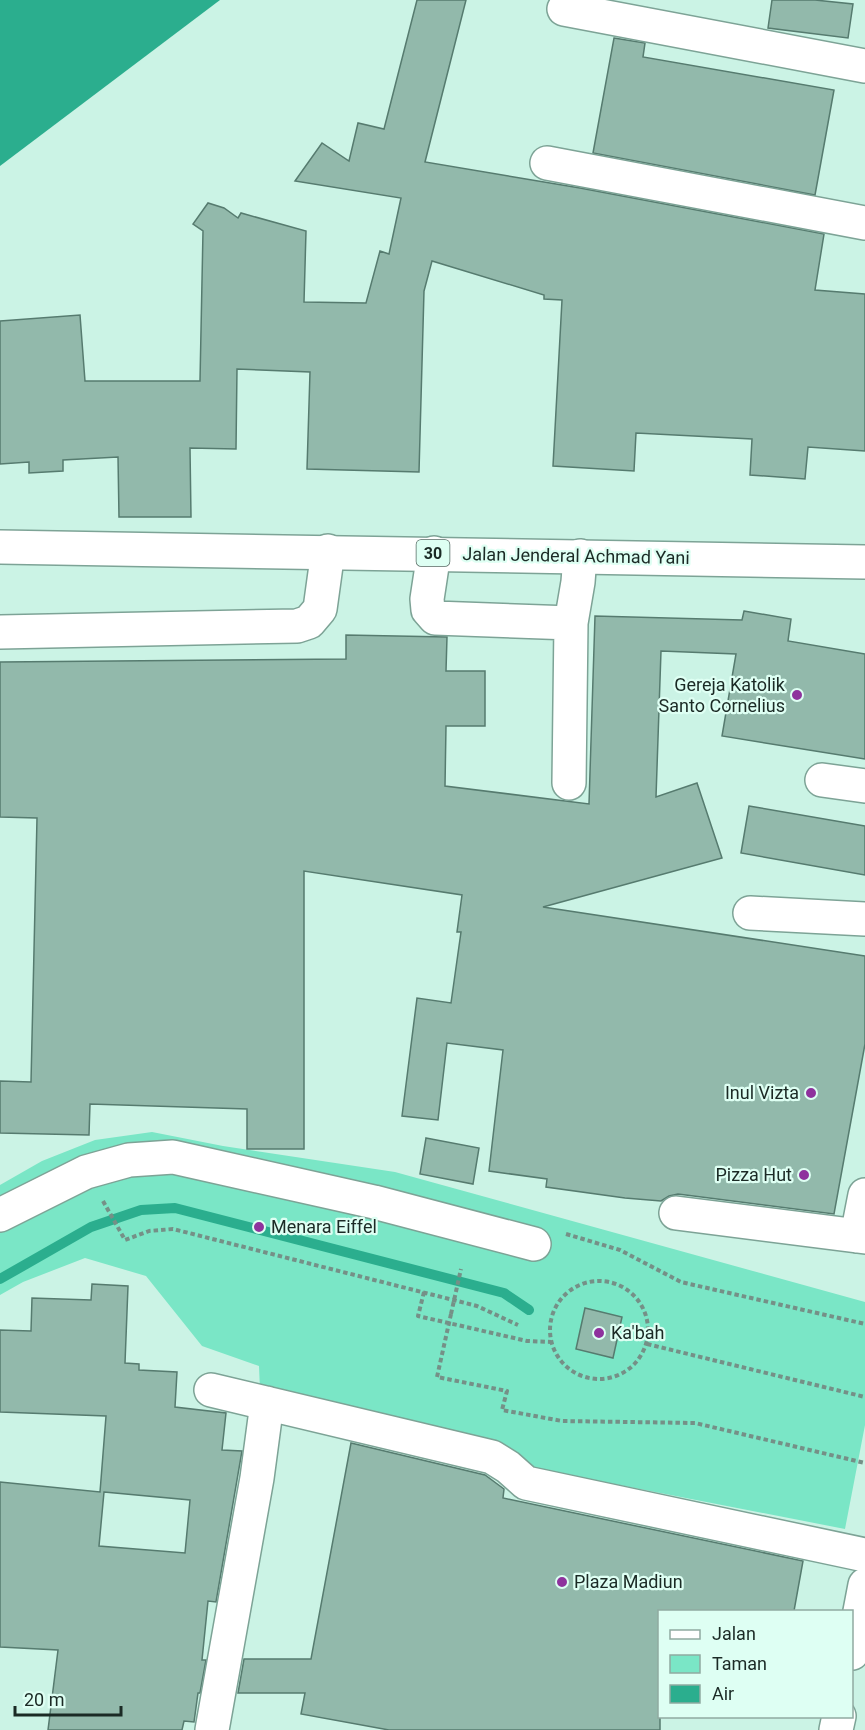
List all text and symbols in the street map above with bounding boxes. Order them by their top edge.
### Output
road number: 30 [416,540,450,566]
street label: Jalan Jenderal Achmad Yani [462,543,690,568]
place label: Gereja Katolik Santo Cornelius [659,674,786,716]
marker: Gereja Katolik Santo Cornelius [790,688,804,702]
place label: Inul Vizta [725,1082,799,1103]
marker: Inul Vizta [804,1086,818,1100]
place label: Pizza Hut [716,1164,792,1185]
marker: Pizza Hut [797,1168,811,1182]
place label: Menara Eiffel [271,1216,377,1237]
marker: Menara Eiffel [252,1220,266,1234]
place label: Ka'bah [611,1322,664,1343]
marker: Ka'bah [592,1326,606,1340]
place label: Plaza Madiun [574,1571,683,1592]
marker: Plaza Madiun [555,1575,569,1589]
legend [658,1610,853,1718]
text: Jalan [712,1623,756,1644]
text: Taman [712,1653,767,1674]
scale bar [15,1679,122,1717]
text: Air [712,1683,734,1704]
text: 20 m [24,1689,64,1710]

